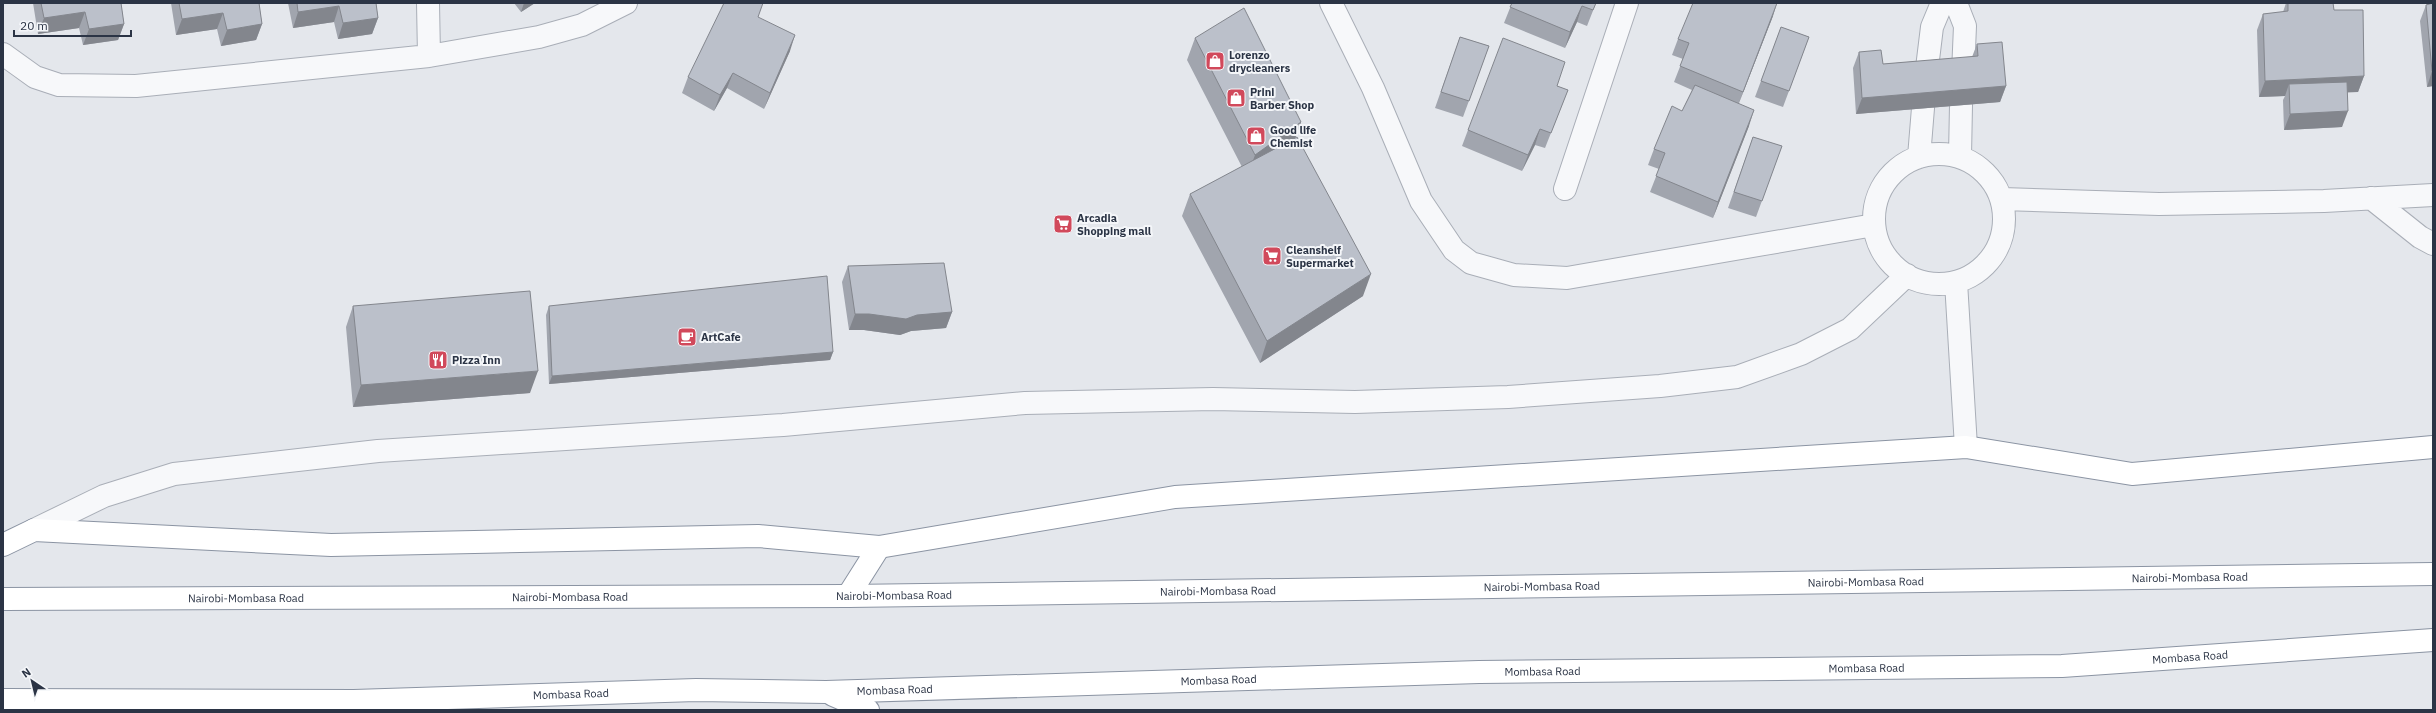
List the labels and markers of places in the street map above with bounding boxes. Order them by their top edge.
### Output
place label: Lorenzo drycleaners [1229,48,1291,75]
shop icon: Lorenzo drycleaners [1204,50,1226,72]
place label: Prini Barber Shop [1250,85,1315,112]
shop icon: Prini Barber Shop [1225,87,1247,109]
place label: Good life Chemist [1270,123,1316,150]
shop icon: Good life Chemist [1245,125,1267,147]
place label: Arcadia Shopping mall [1077,211,1152,238]
supermarket icon: Arcadia Shopping mall [1052,213,1074,235]
place label: Cleanshelf Supermarket [1286,243,1354,270]
supermarket icon: Cleanshelf Supermarket [1261,245,1283,267]
cafe icon: ArtCafe [676,326,698,348]
place label: ArtCafe [701,330,741,344]
restaurant icon: Pizza Inn [427,349,449,371]
place label: Pizza Inn [452,353,500,367]

